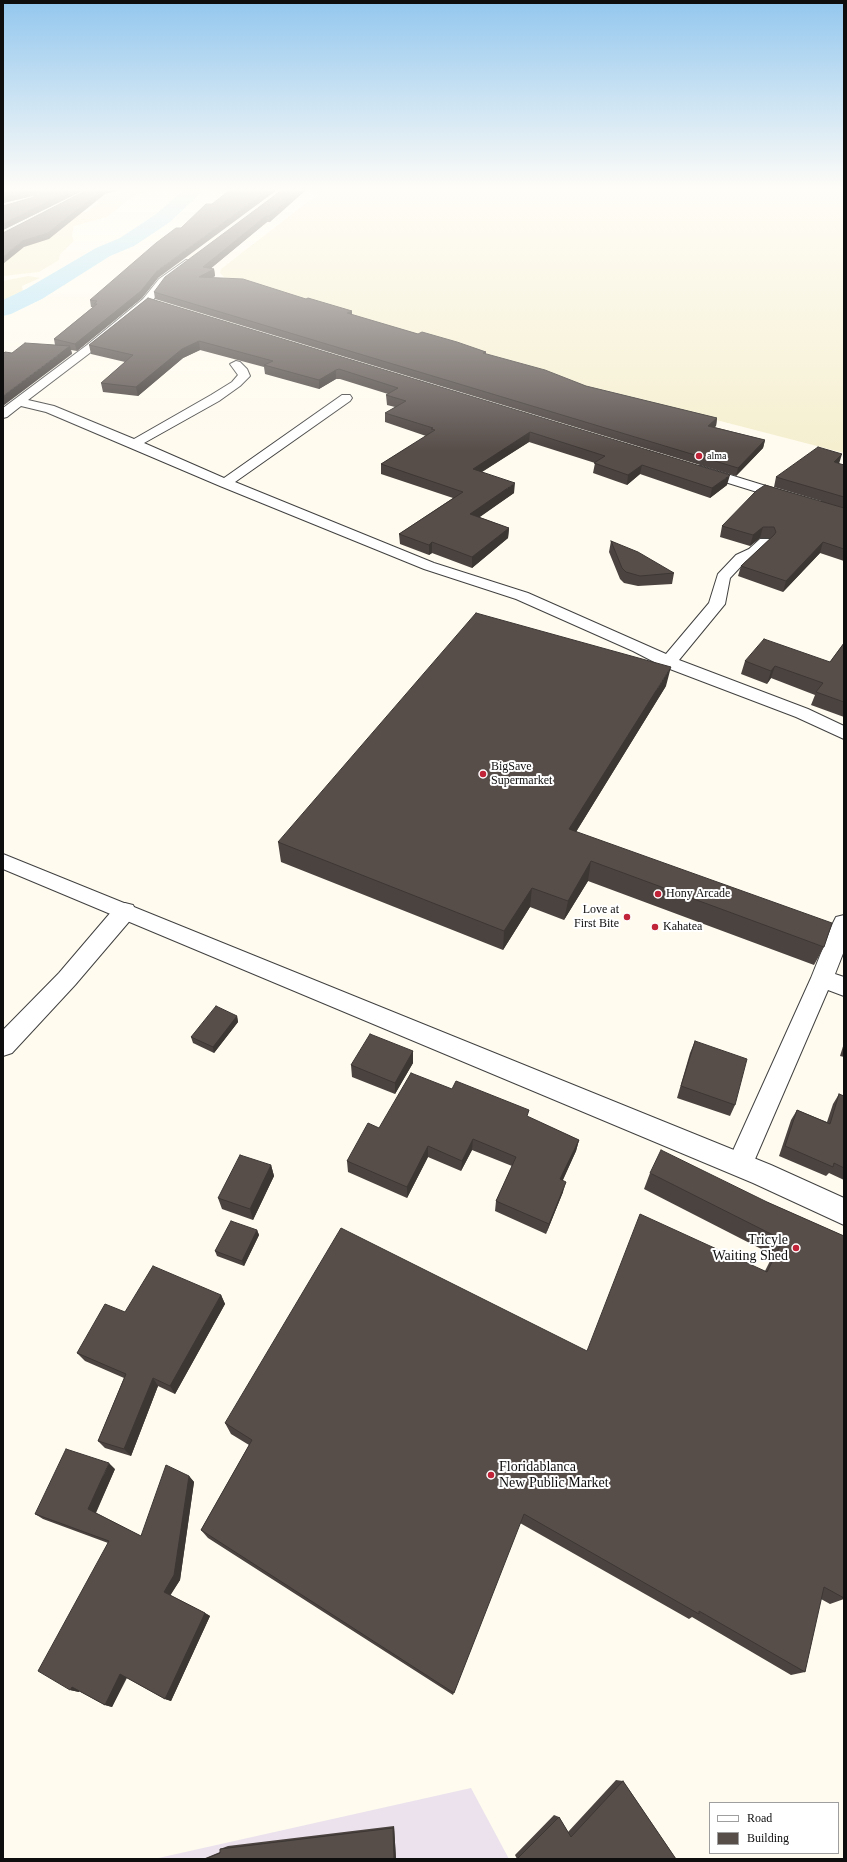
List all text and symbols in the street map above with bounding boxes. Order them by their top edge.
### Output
place label: alma [707,450,726,462]
marker: alma [694,451,704,461]
place label: BigSave Supermarket [491,760,552,788]
marker: BigSave Supermarket [478,769,488,779]
place label: Hony Arcade [666,887,730,901]
marker: Hony Arcade [653,889,663,899]
place label: Love at First Bite [574,903,619,931]
marker: Love at First Bite [622,912,632,922]
place label: Kahatea [663,920,702,934]
marker: Kahatea [650,922,660,932]
place label: Tricyle Waiting Shed [713,1232,788,1264]
marker: Tricyle Waiting Shed [791,1243,801,1253]
place label: Floridablanca New Public Market [499,1459,609,1492]
marker: Floridablanca New Public Market [486,1470,496,1480]
legend [709,1802,839,1854]
text: Road [747,1811,772,1825]
text: Building [747,1831,789,1845]

